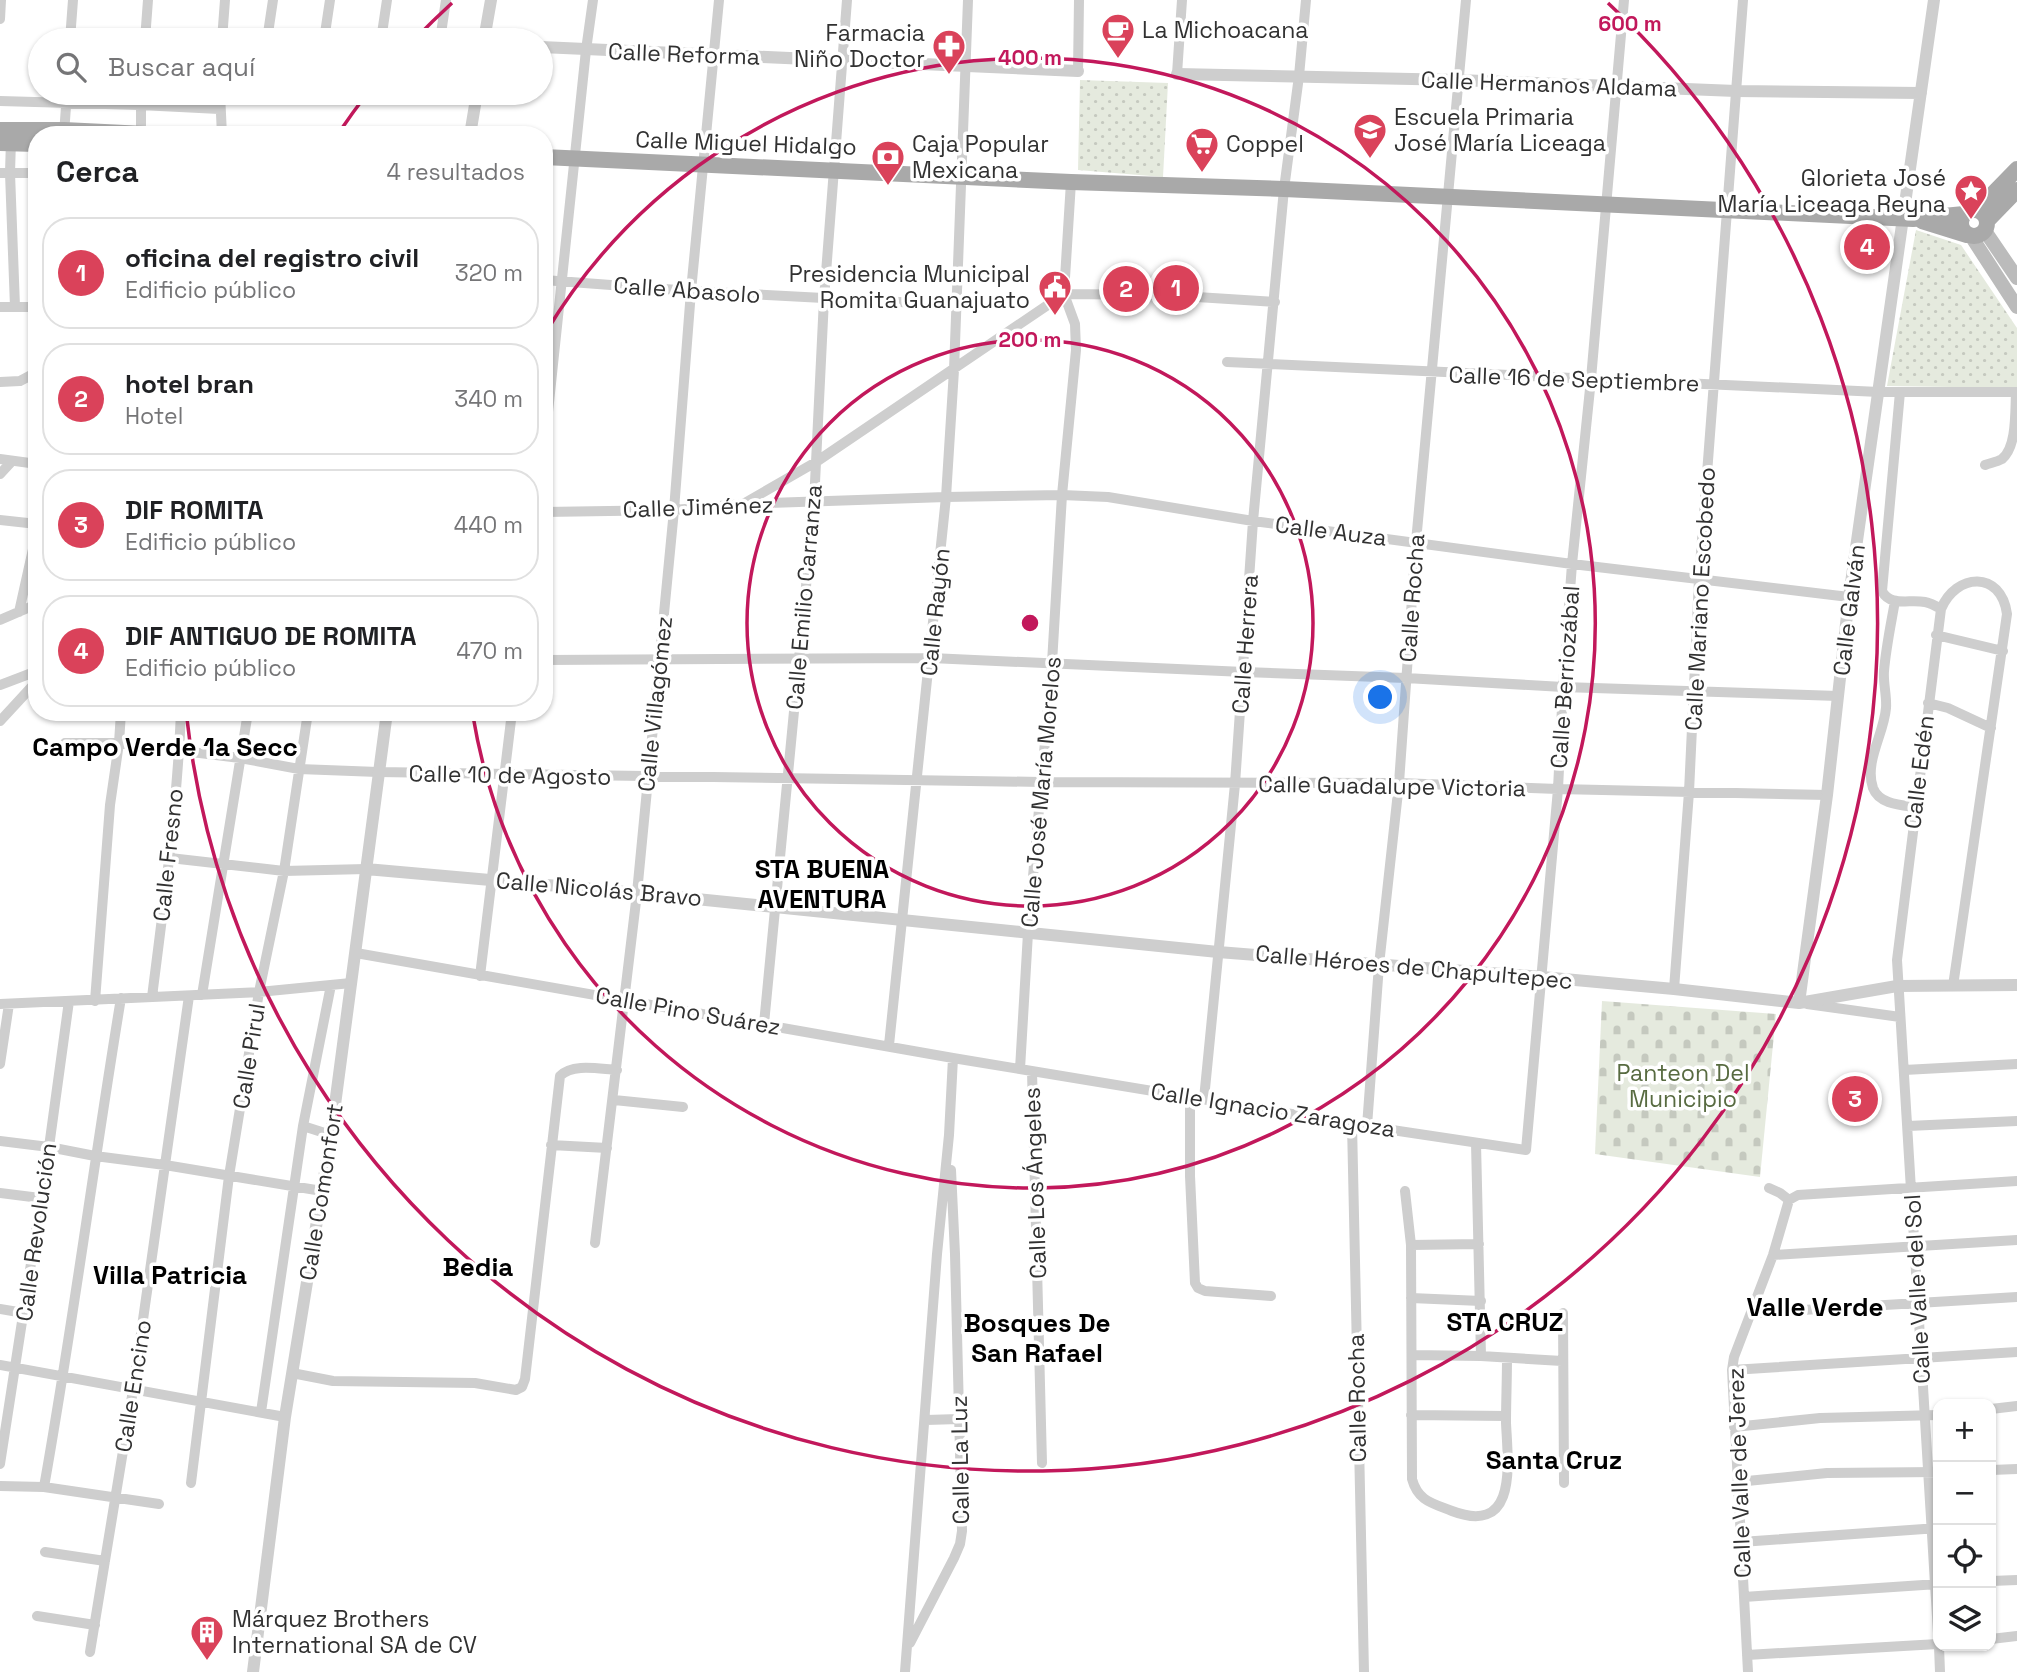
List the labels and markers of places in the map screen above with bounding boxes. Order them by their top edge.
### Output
cafe icon: La Michoacana [1099,11,1137,60]
place label: La Michoacana [1142,15,1309,45]
place label: Farmacia Niño Doctor [794,18,925,74]
pharmacy icon: Farmacia Niño Doctor [930,27,968,76]
place label: Escuela Primaria José María Liceaga [1394,102,1606,158]
school or university icon: Escuela Primaria José María Liceaga [1351,111,1389,160]
supermarket icon: Coppel [1183,125,1221,174]
place label: Caja Popular Mexicana [912,129,1049,185]
place label: Coppel [1226,129,1304,159]
bank icon: Caja Popular Mexicana [869,138,907,187]
place label: Glorieta José María Liceaga Reyna [1718,163,1946,219]
place icon: Glorieta José María Liceaga Reyna [1952,172,1990,221]
pin: 4 [1844,221,1890,273]
place label: Presidencia Municipal Romita Guanajuato [789,259,1030,315]
pin: 1 [1153,262,1199,314]
pin: 2 [1103,263,1149,315]
public building icon: Presidencia Municipal Romita Guanajuato [1036,268,1074,317]
centre of rings [1018,611,1042,635]
pin: 3 [1832,1073,1878,1125]
place label: Márquez Brothers International SA de CV [232,1604,477,1660]
building icon: Márquez Brothers International SA de CV [188,1613,226,1662]

